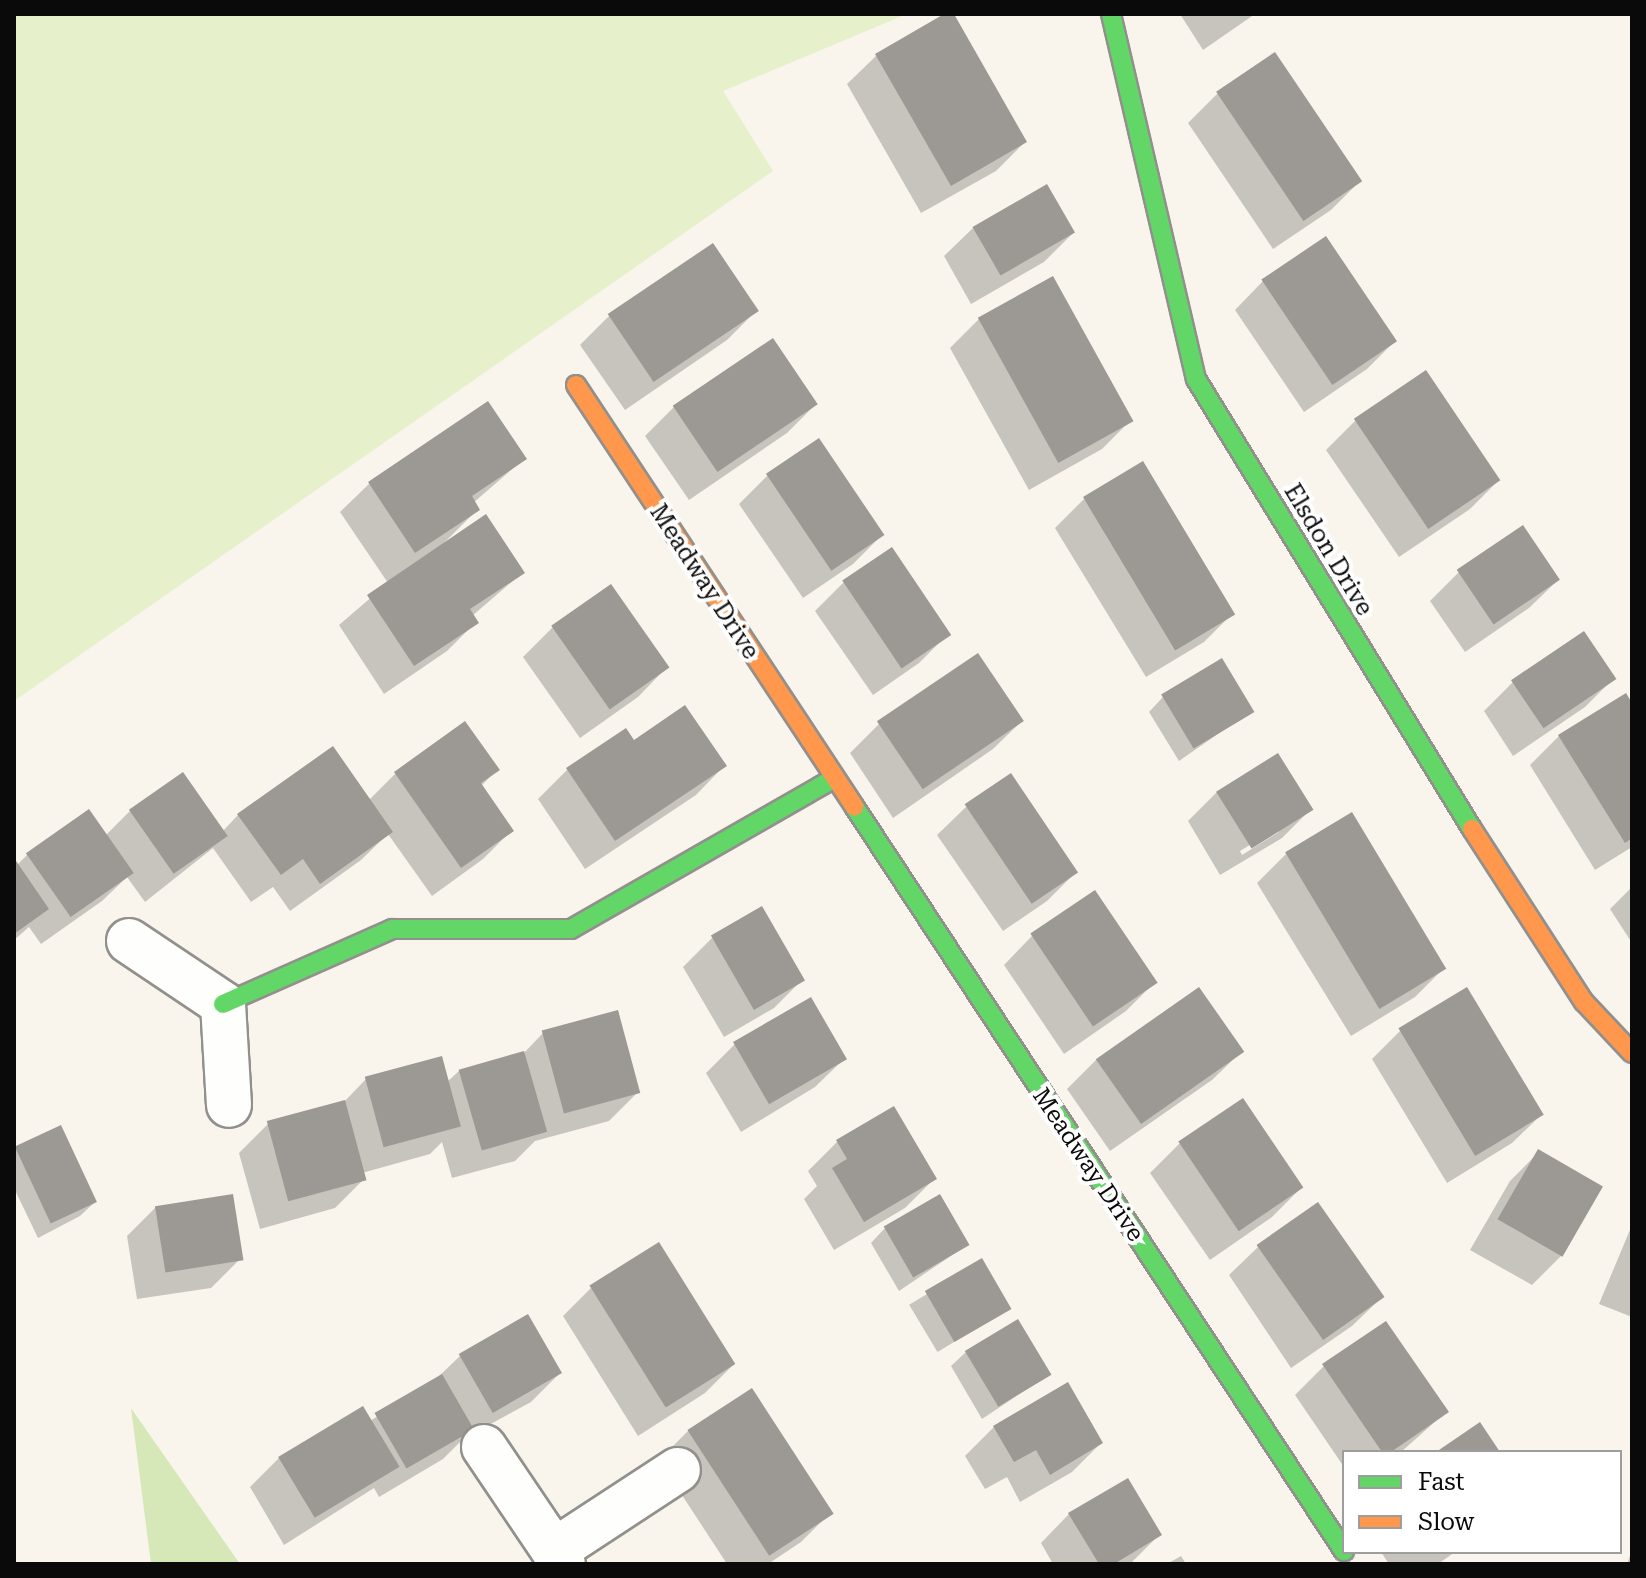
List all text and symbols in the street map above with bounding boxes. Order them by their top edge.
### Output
street label: Elsdon Drive [1277,479,1379,621]
street label: Meadway Drive [643,499,765,665]
street label: Meadway Drive [1026,1083,1150,1247]
legend [1342,1450,1622,1554]
text: Fast [1418,1468,1465,1496]
text: Slow [1418,1508,1474,1536]

